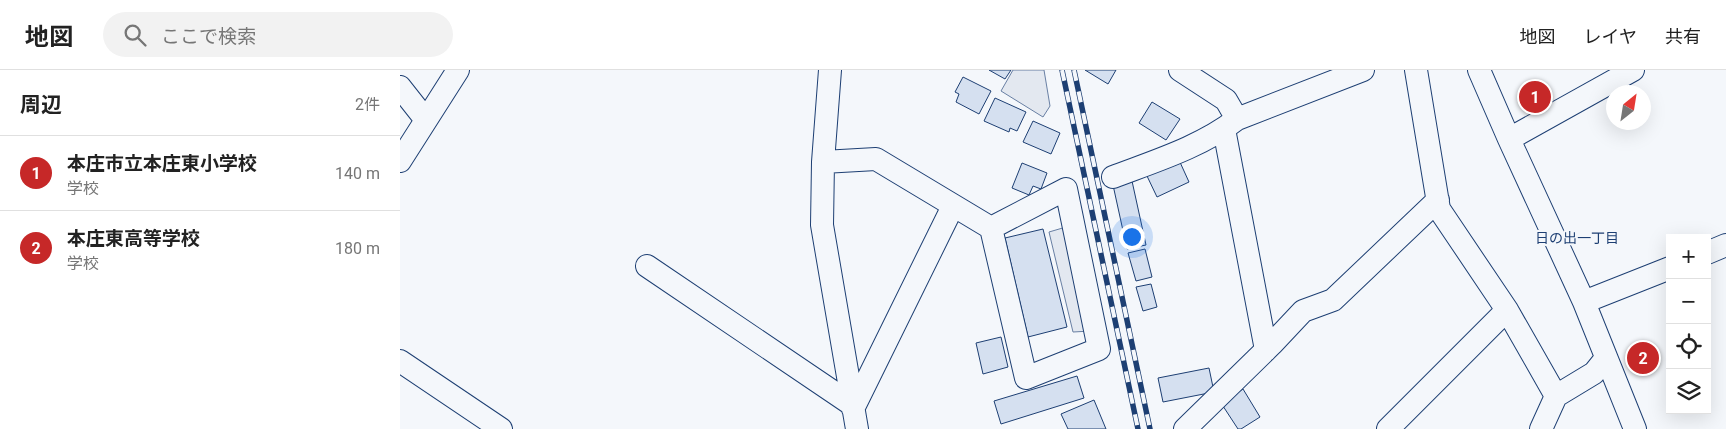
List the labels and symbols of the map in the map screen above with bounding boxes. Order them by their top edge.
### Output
pin: 1 [1519,78,1551,116]
north arrow [1606,85,1651,130]
your location [1119,224,1145,250]
district label: 日の出一丁目 [1535,230,1619,246]
pin: 2 [1627,339,1659,377]

